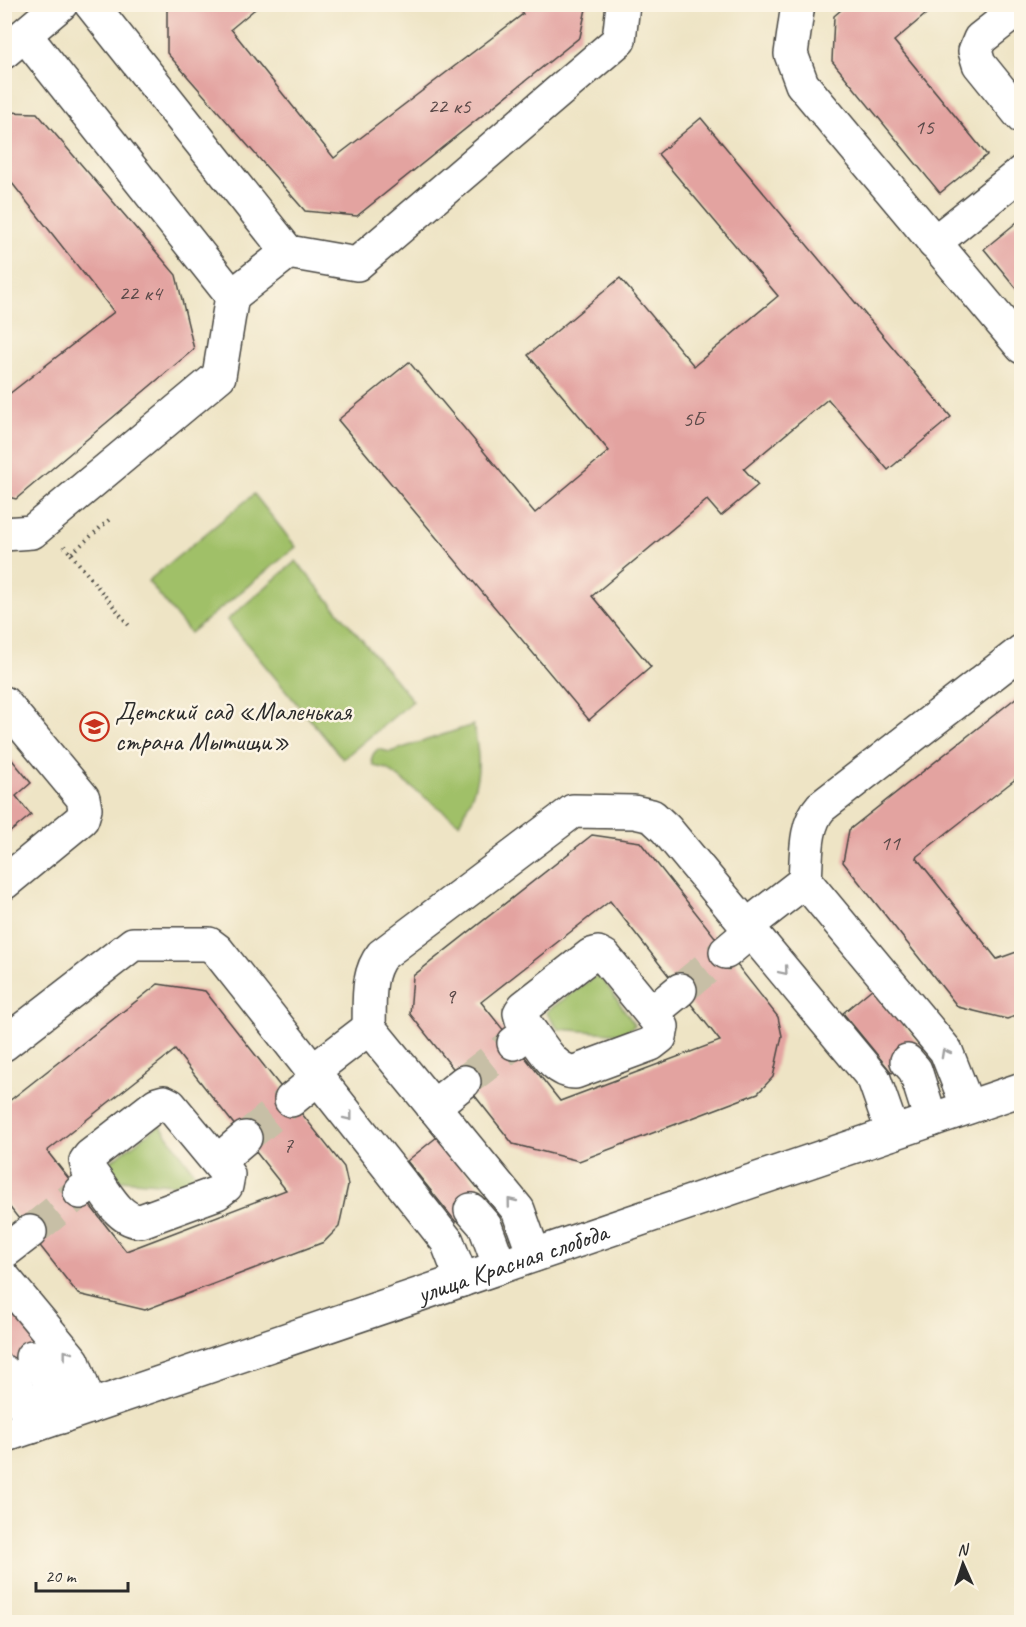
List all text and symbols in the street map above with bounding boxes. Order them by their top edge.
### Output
house number: 22 к5 [427,92,472,120]
house number: 15 [914,113,935,141]
house number: 22 к4 [118,279,164,307]
house number: 5Б [682,405,707,433]
place label: Детский сад «Маленькая страна Мытищи» [115,695,353,758]
school or university icon: Детский сад «Маленькая страна Мытищи» [78,710,110,742]
house number: 11 [880,829,901,857]
one-way arrow [777,964,788,975]
house number: 9 [445,982,457,1010]
one-way arrow [941,1049,952,1059]
one-way arrow [342,1110,353,1121]
house number: 7 [283,1131,294,1159]
one-way arrow [507,1198,518,1209]
street label: улица Красная слобода [411,1214,614,1311]
one-way arrow [63,1350,74,1361]
north arrow [933,1534,993,1594]
text: N [957,1540,971,1560]
scale bar [36,1555,128,1593]
text: 20 m [45,1565,78,1587]

